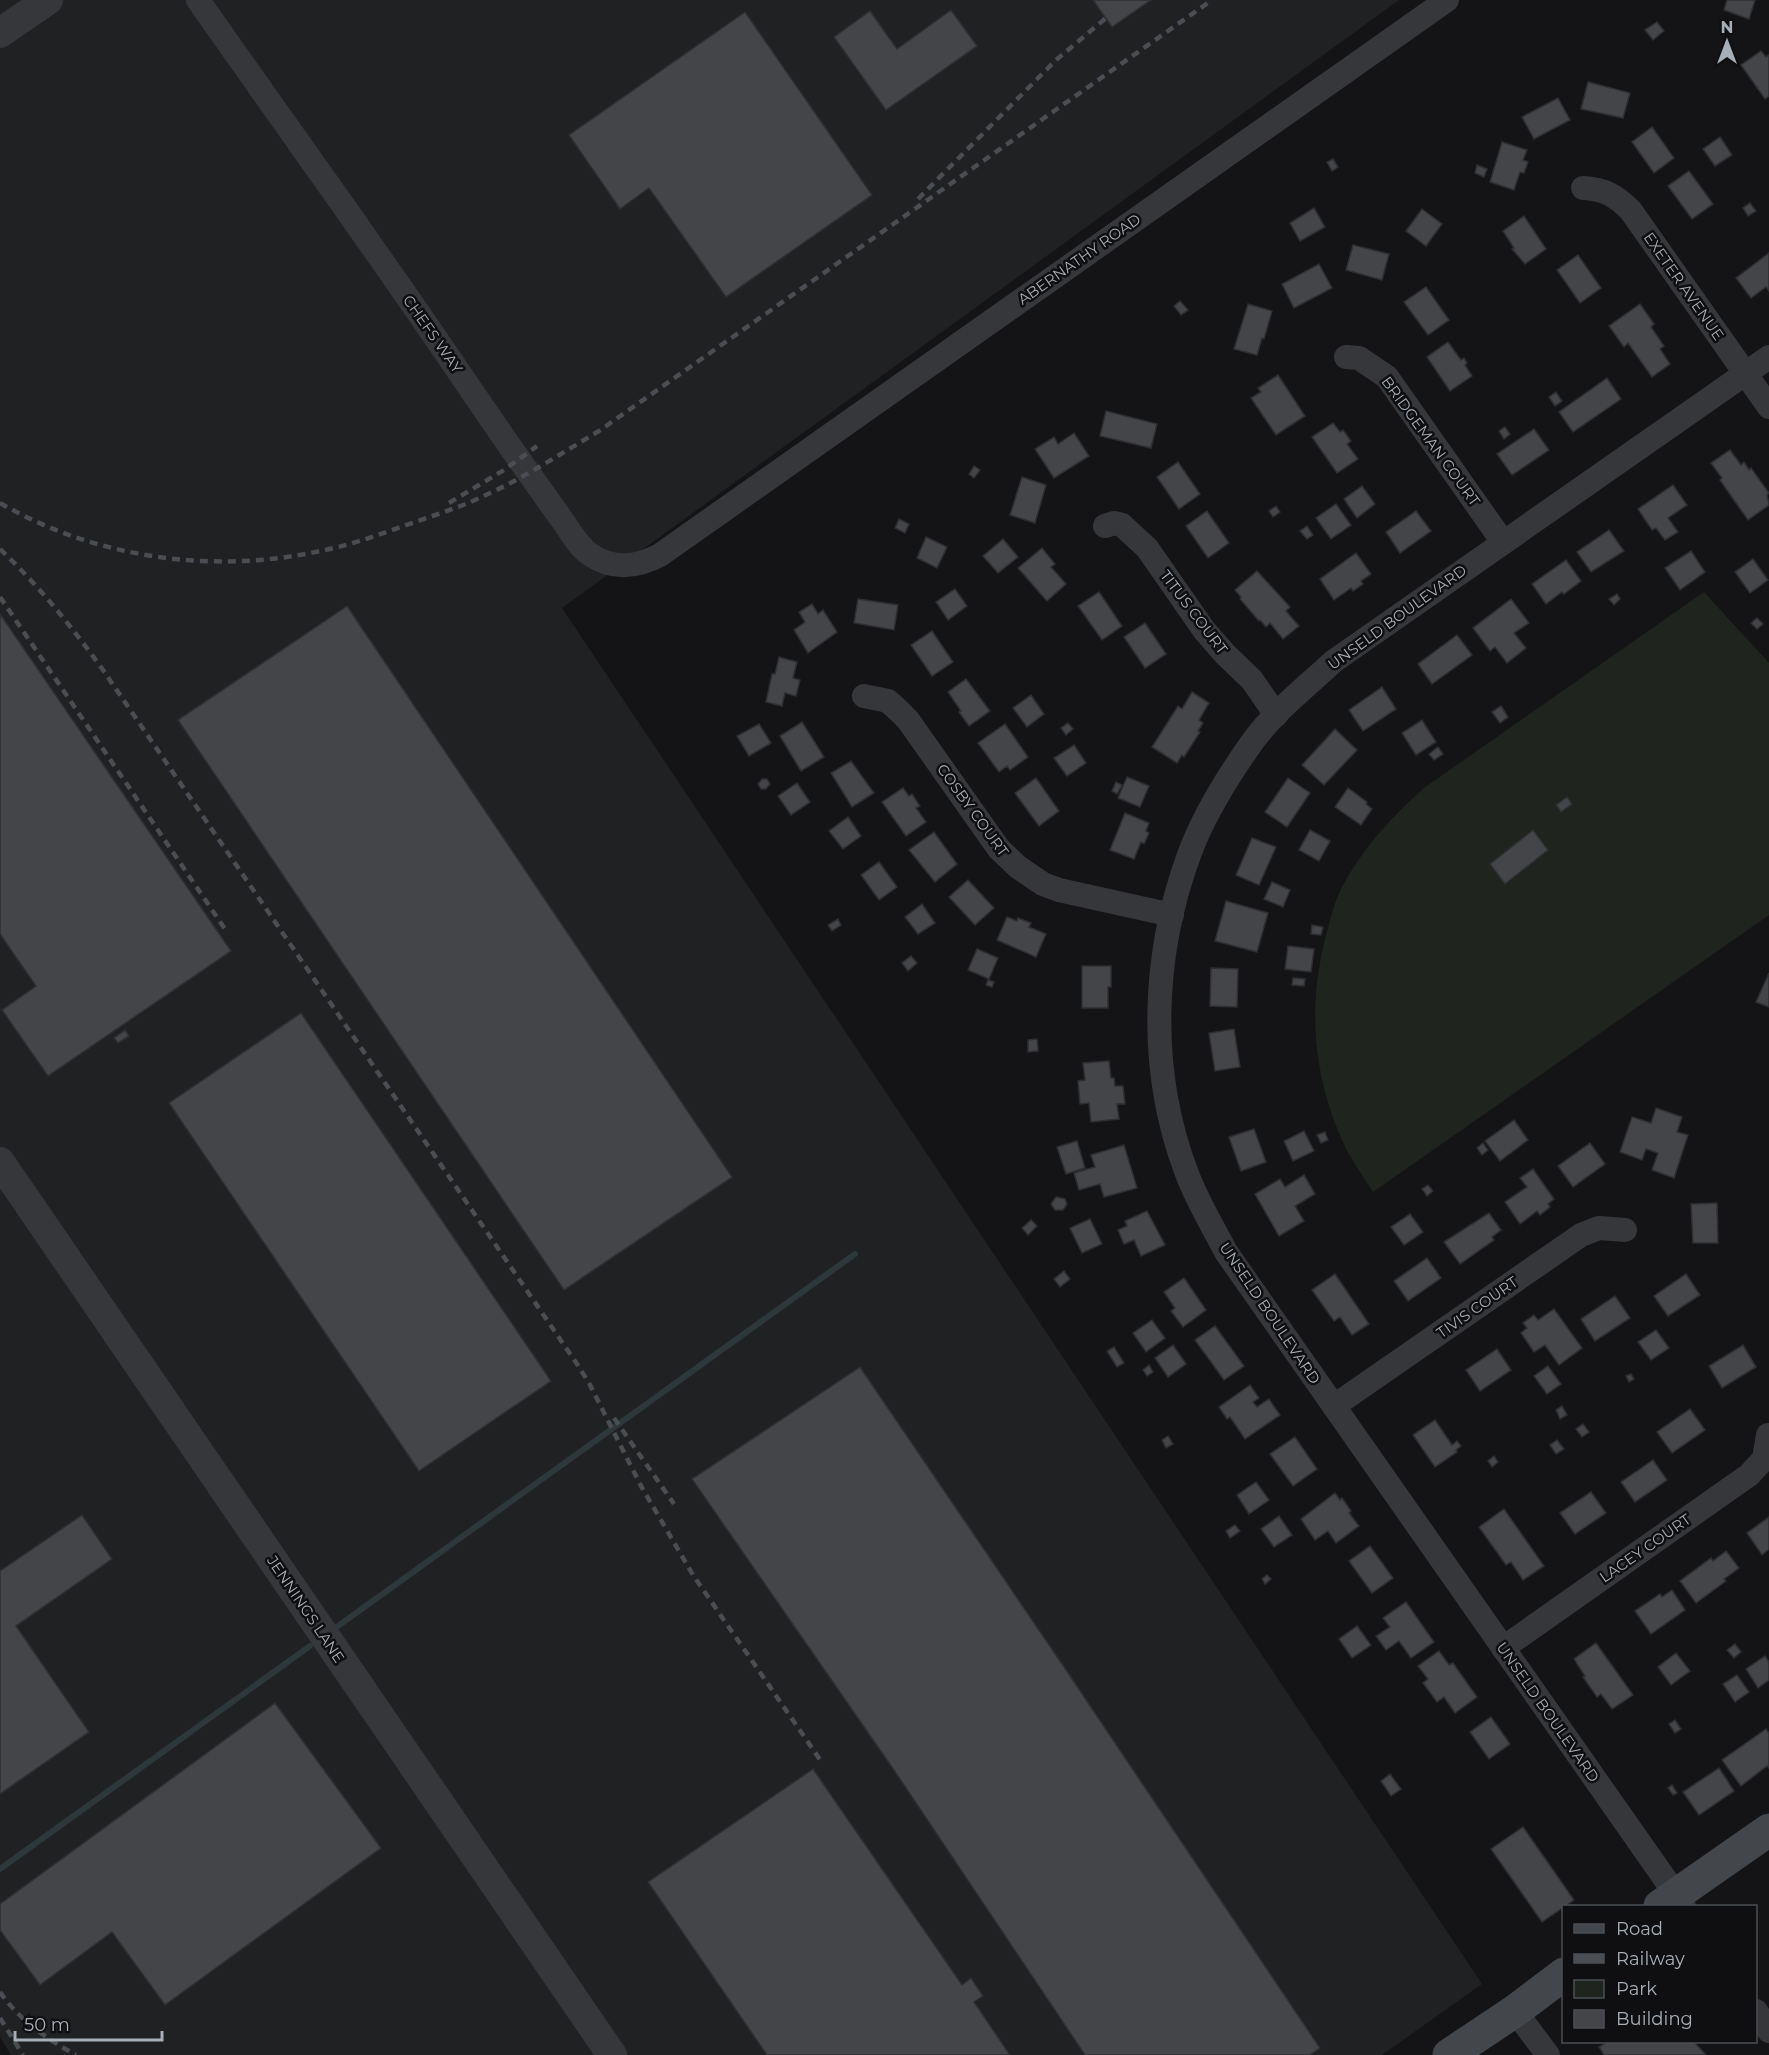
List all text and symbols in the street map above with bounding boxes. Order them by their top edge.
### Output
north arrow [1697,12,1757,72]
text: N [1721,18,1733,37]
street label: ABERNATHY ROAD [1014,209,1144,309]
street label: EXETER AVENUE [1640,228,1728,344]
street label: CHEFS WAY [399,291,467,377]
street label: BRIDGEMAN COURT [1378,372,1485,510]
street label: UNSELD BOULEVARD [1324,560,1470,674]
street label: TITUS COURT [1156,566,1232,658]
street label: COSBY COURT [933,760,1013,860]
street label: UNSELD BOULEVARD [1215,1239,1325,1387]
street label: TIVIS COURT [1433,1272,1522,1342]
street label: LACEY COURT [1596,1509,1695,1587]
street label: JENNINGS LANE [263,1551,349,1666]
street label: UNSELD BOULEVARD [1492,1638,1604,1786]
legend [1562,1905,1757,2043]
text: Road [1616,1918,1663,1940]
text: Railway [1616,1948,1685,1970]
text: Park [1616,1978,1657,2000]
scale bar [15,2004,162,2042]
text: Building [1616,2008,1693,2030]
text: 50 m [24,2014,70,2036]

